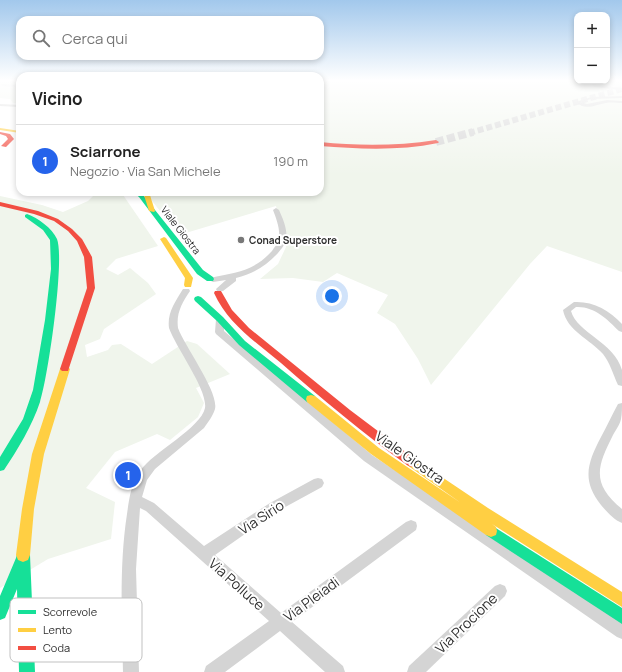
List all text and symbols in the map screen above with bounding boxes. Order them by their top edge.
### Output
map controls [574,12,610,84]
button: + [574,12,610,48]
search box [16,16,324,60]
icon: search [30,27,52,49]
text: Cerca qui [62,28,128,49]
button: − [574,48,610,84]
text: Vicino [32,87,83,110]
text: Sciarrone [70,141,141,162]
text: 1 [42,152,48,170]
text: 190 m [273,152,308,170]
text: Negozio · Via San Michele [70,162,221,180]
street label: Viale Giostra [158,203,204,257]
place label: Conad Superstore [249,233,337,247]
marker: Conad Superstore [236,235,246,245]
your location [322,286,342,306]
street label: Viale Giostra [372,426,448,488]
pin: 1 [115,460,141,490]
street label: Via Sirio [235,495,287,539]
street label: Via Polluce [205,554,269,614]
street label: Via Pleiadi [279,572,343,626]
street label: Via Procione [431,589,501,657]
legend [10,598,142,662]
text: Scorrevole [43,604,98,619]
text: Lento [43,622,73,637]
text: Coda [43,640,70,655]

